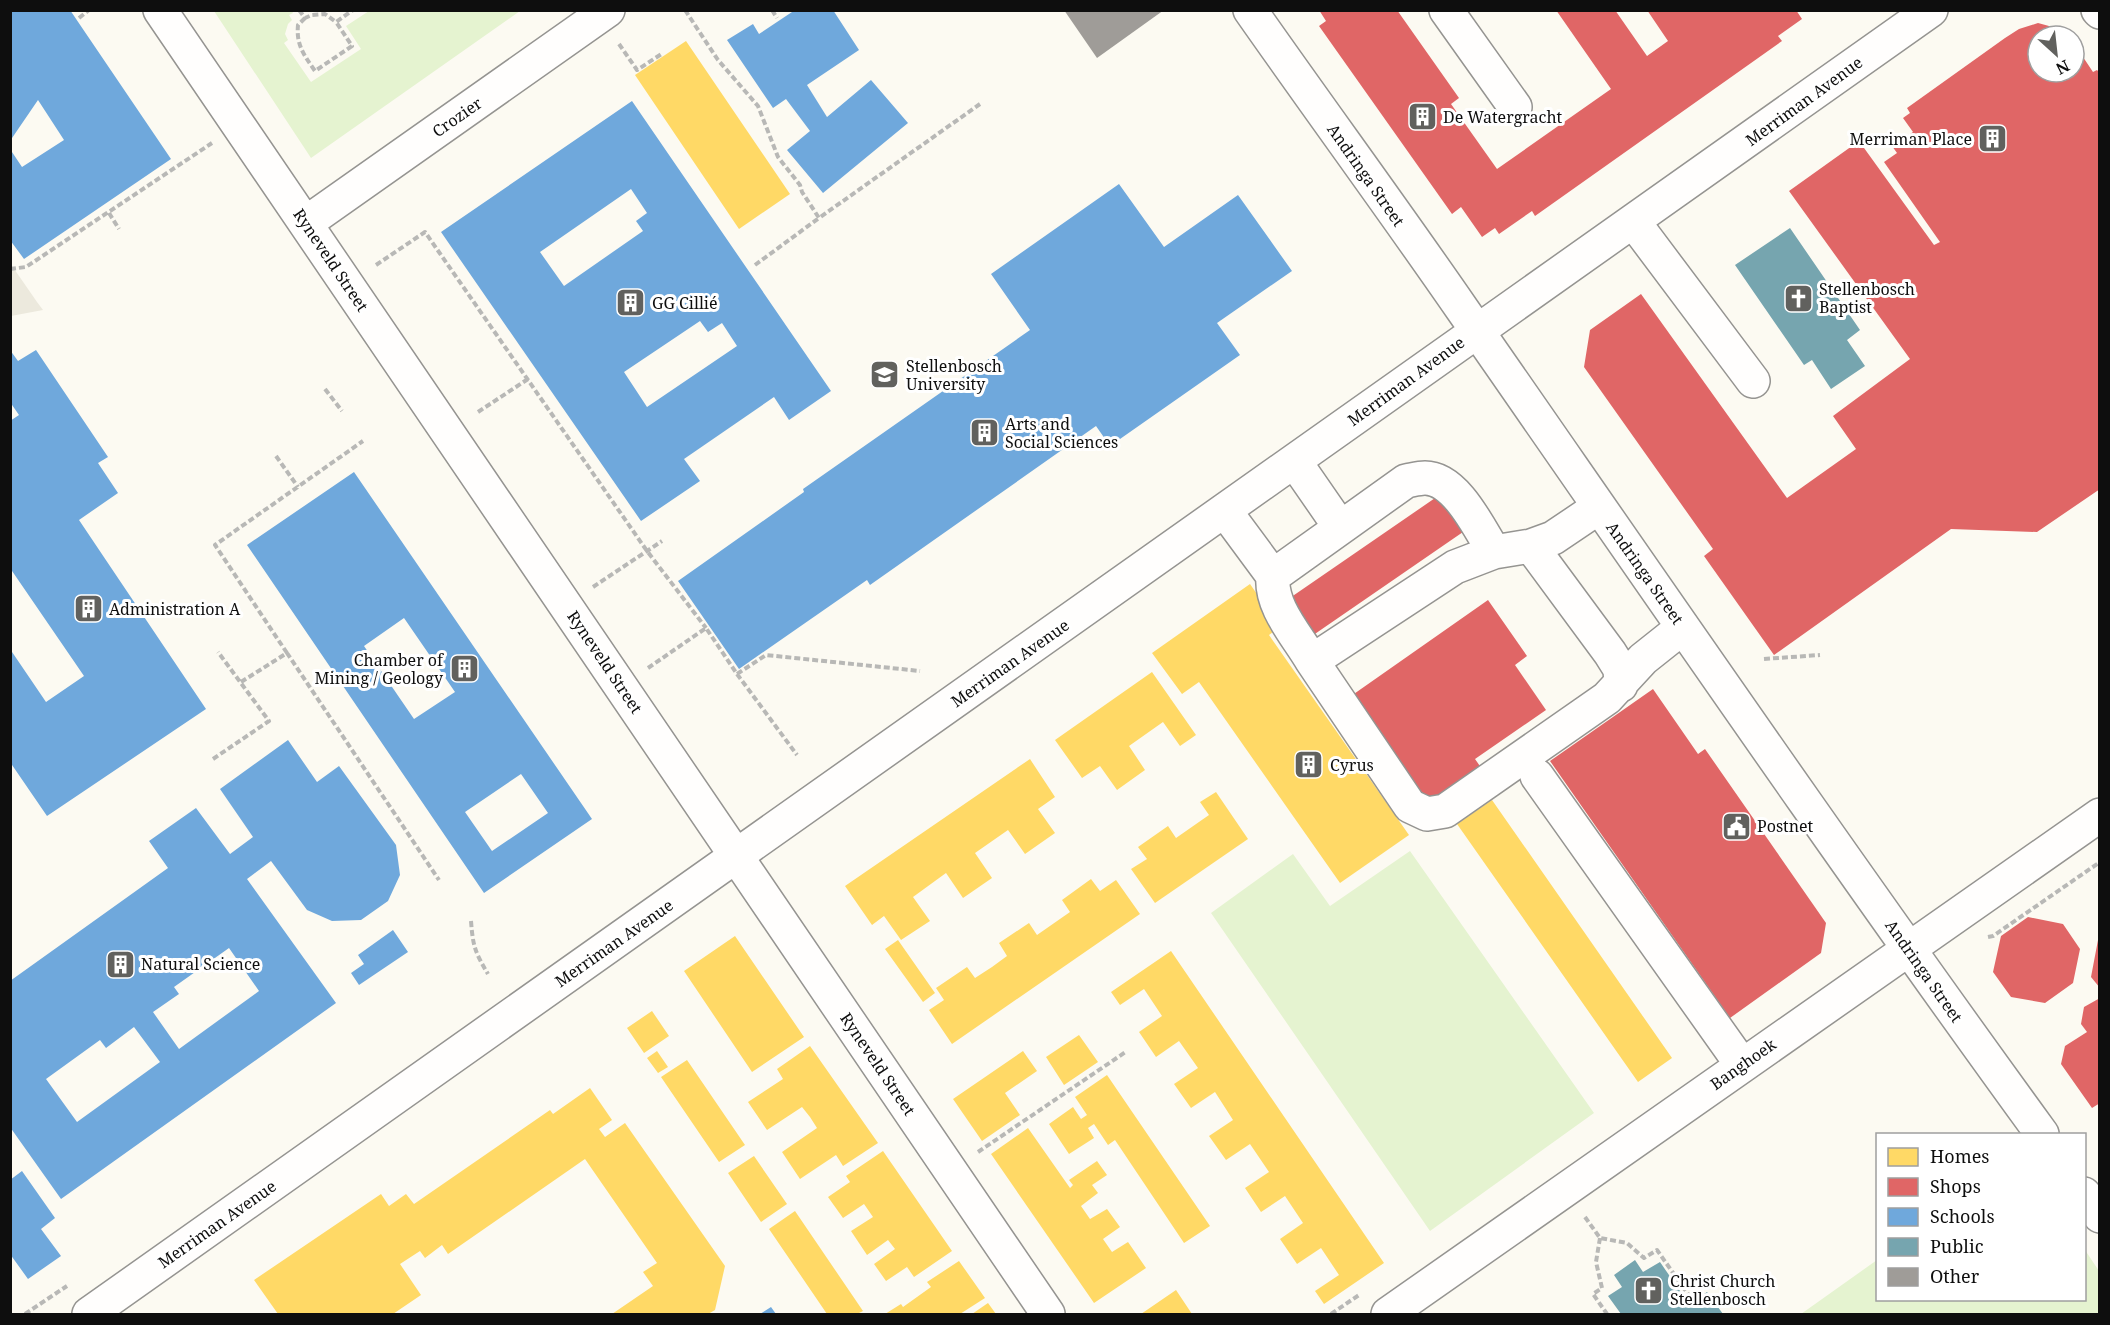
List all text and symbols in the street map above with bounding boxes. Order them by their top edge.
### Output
north arrow [2026,24,2086,84]
street label: Merriman Avenue [1741,51,1867,151]
text: N [2052,55,2073,80]
street label: Crozier [428,92,487,142]
building icon: De Watergracht [1406,101,1438,133]
place label: De Watergracht [1443,106,1563,128]
street label: Andringa Street [1322,119,1410,231]
building icon: Merriman Place [1977,123,2009,155]
place label: Merriman Place [1850,128,1972,150]
street label: Ryneveld Street [288,204,374,316]
place label: Stellenbosch Baptist [1819,278,1915,318]
church icon: Stellenbosch Baptist [1782,282,1814,314]
building icon: GG Cillié [615,287,647,319]
place label: GG Cillié [652,292,718,314]
street label: Merriman Avenue [1343,331,1469,431]
place label: Stellenbosch University [906,355,1002,395]
school or university icon: Stellenbosch University [869,359,901,391]
place label: Arts and Social Sciences [1005,413,1118,453]
building icon: Arts and Social Sciences [968,417,1000,449]
street label: Andringa Street [1601,517,1689,629]
building icon: Administration A [72,593,104,625]
place label: Administration A [109,598,241,620]
street label: Ryneveld Street [562,606,648,718]
street label: Merriman Avenue [947,614,1073,712]
place label: Chamber of Mining / Geology [315,649,445,689]
building icon: Chamber of Mining / Geology [448,653,480,685]
building icon: Cyrus [1293,749,1325,781]
place label: Cyrus [1330,754,1374,776]
public building icon: Postnet [1720,810,1752,842]
place label: Postnet [1757,815,1814,837]
street label: Merriman Avenue [551,894,677,992]
street label: Andringa Street [1880,915,1968,1027]
building icon: Natural Science [104,948,136,980]
place label: Natural Science [141,953,260,975]
street label: Ryneveld Street [835,1008,921,1120]
street label: Banghoek [1706,1033,1781,1095]
legend [1876,1133,2086,1301]
text: Homes [1930,1144,1989,1168]
text: Shops [1930,1174,1981,1198]
street label: Merriman Avenue [154,1175,280,1273]
text: Schools [1930,1204,1995,1228]
text: Public [1930,1234,1984,1258]
text: Other [1930,1264,1980,1288]
place label: Christ Church Stellenbosch [1670,1270,1775,1310]
church icon: Christ Church Stellenbosch [1633,1274,1665,1306]

